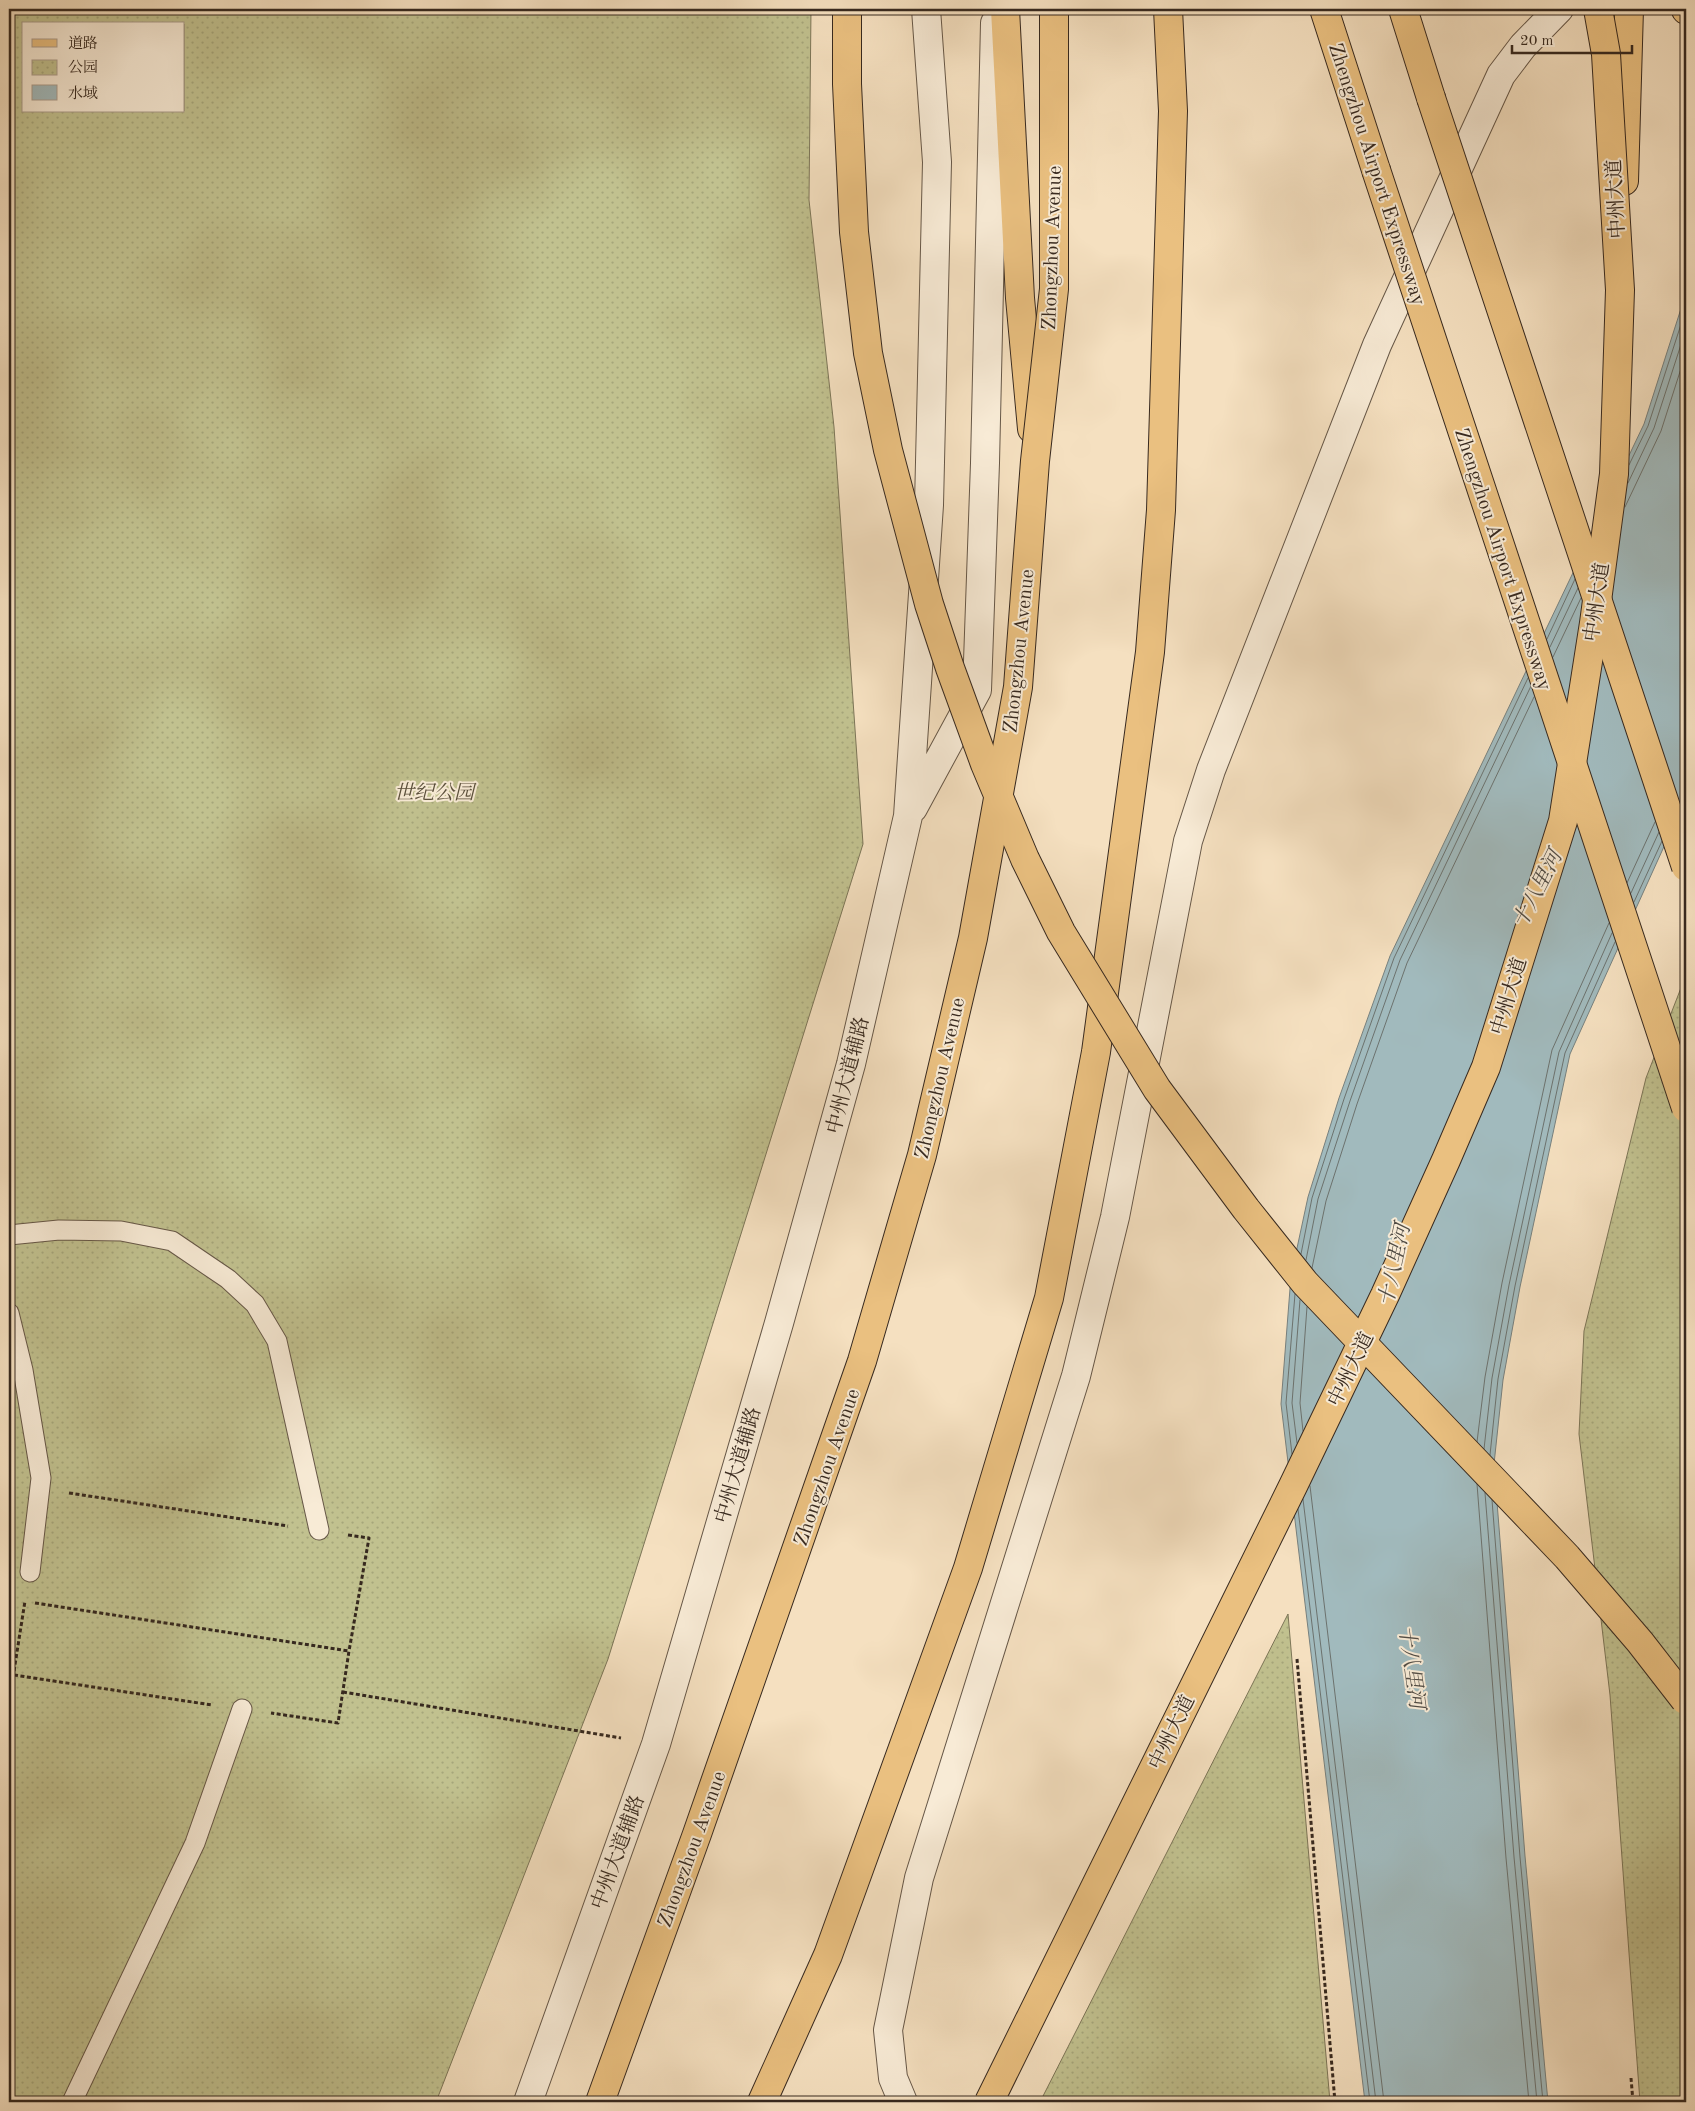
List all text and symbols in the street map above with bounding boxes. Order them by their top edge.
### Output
legend [22,22,185,112]
scale bar [1512,22,1632,54]
text: 20 m [1520,34,1554,49]
text: 道路 [68,35,98,52]
street label: Zhengzhou Airport Expressway [1324,41,1428,309]
text: 公园 [68,59,98,76]
text: 水域 [68,85,98,102]
street label: 中州大道 [1603,158,1629,239]
street label: Zhongzhou Avenue [1040,165,1066,331]
street label: Zhengzhou Airport Expressway [1450,426,1554,694]
street label: 中州大道 [1581,561,1613,643]
street label: Zhongzhou Avenue [1001,568,1039,734]
park label: 世纪公园 [394,782,477,804]
water label: 十八里河 [1508,843,1569,932]
street label: 中州大道 [1487,955,1531,1038]
street label: Zhongzhou Avenue [913,996,969,1161]
street label: 中州大道辅路 [823,1014,873,1136]
water label: 十八里河 [1375,1218,1415,1309]
street label: 中州大道 [1323,1329,1378,1410]
street label: Zhongzhou Avenue [792,1386,864,1549]
street label: 中州大道辅路 [711,1405,765,1526]
water label: 十八里河 [1394,1624,1429,1714]
street label: 中州大道 [1144,1692,1199,1773]
street label: Zhongzhou Avenue [655,1769,730,1931]
street label: 中州大道辅路 [587,1792,649,1912]

